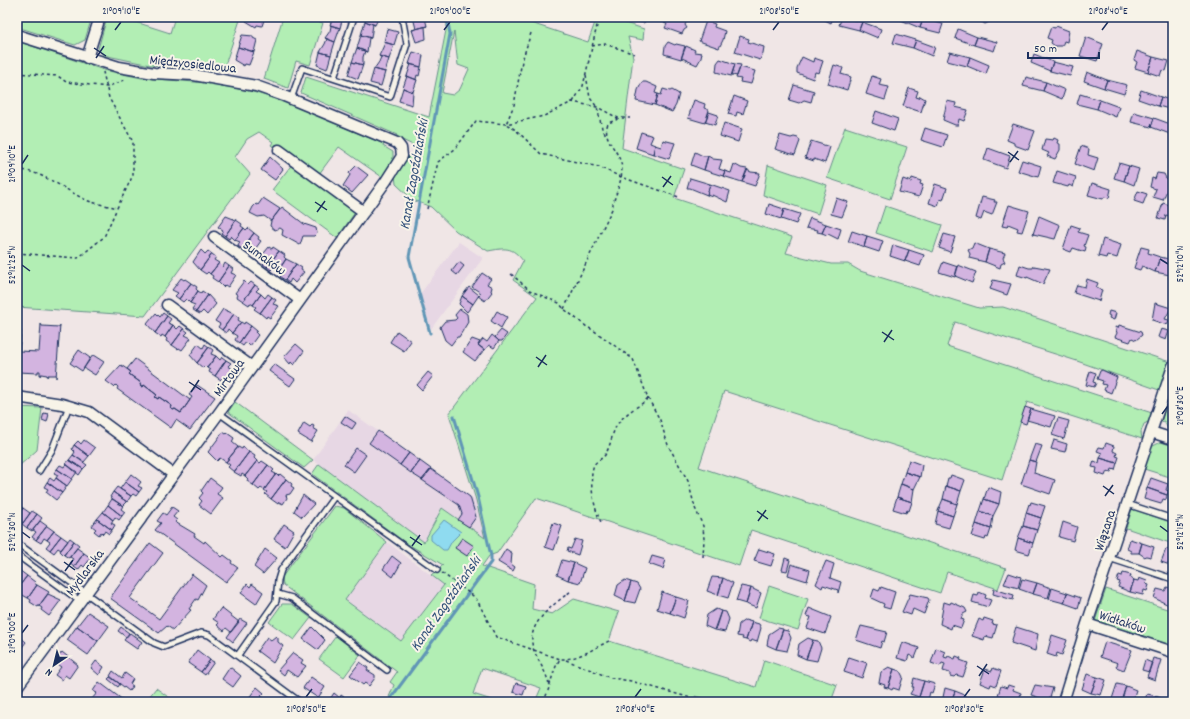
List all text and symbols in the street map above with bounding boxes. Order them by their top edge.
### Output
text: 21°09'10"E [102,5,140,19]
text: 21°09'00"E [430,5,471,19]
text: 21°08'50"E [759,5,799,19]
text: 21°08'40"E [1089,5,1128,19]
scale bar [1028,34,1099,60]
text: 50 m [1034,41,1057,58]
street label: Międzyosiedlowa [148,50,238,80]
water label: Kanał Zagoździański [394,115,436,231]
text: 21°09'10"E [6,145,20,183]
street label: Sumaków [238,236,290,281]
text: 52°12'25"N [6,246,20,284]
text: 52°12'10"N [1174,246,1188,282]
street label: Mirtowa [209,355,251,401]
text: 21°08'30"E [1174,386,1188,426]
street label: Wiązana [1090,507,1122,554]
text: 52°12'30"N [6,512,20,552]
text: 52°12'15"N [1174,514,1188,550]
street label: Mydlarska [61,545,110,601]
water label: Kanał Zagoździański [406,550,489,656]
street label: Widłaków [1096,606,1148,640]
text: 21°09'00"E [6,612,20,653]
north arrow [34,645,74,685]
text: N [42,663,56,680]
text: 21°08'50"E [286,703,326,717]
text: 21°08'40"E [616,703,655,717]
text: 21°08'30"E [944,703,984,717]

